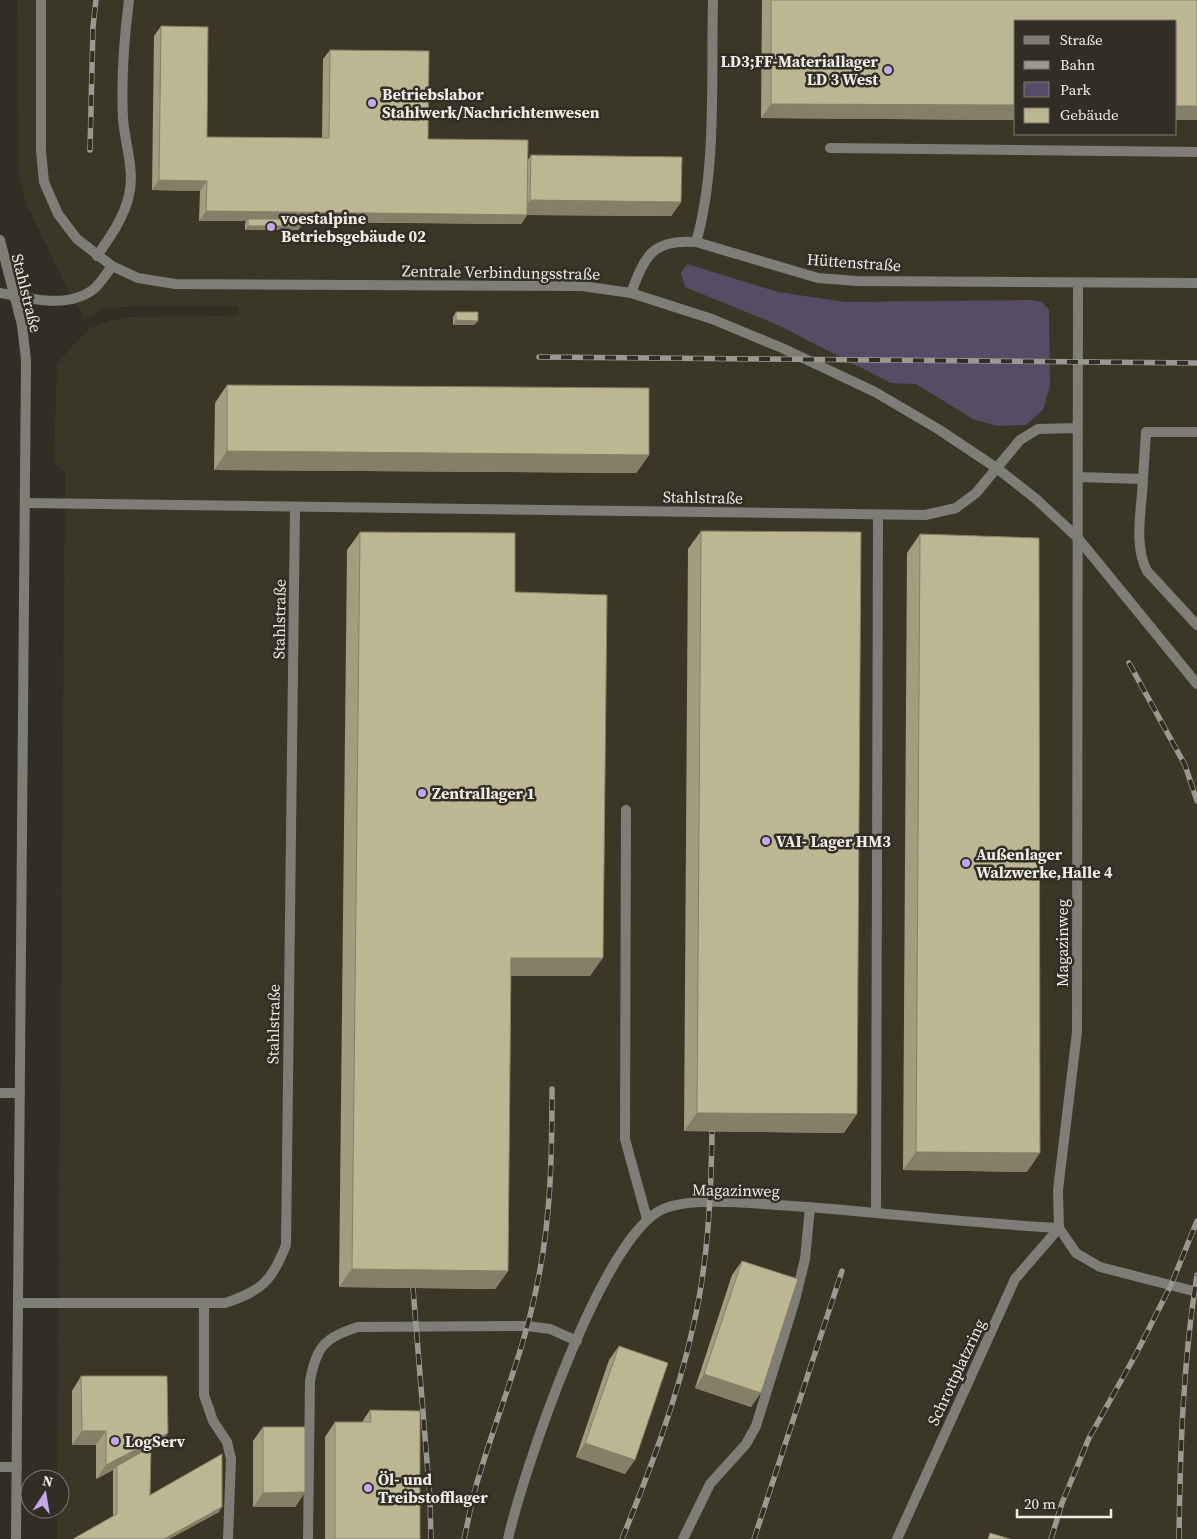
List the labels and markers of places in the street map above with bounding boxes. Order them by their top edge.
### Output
place label: LD3;FF-Materiallager LD 3 West [721,50,879,90]
marker: LD3;FF-Materiallager LD 3 West [882,64,894,76]
place label: Betriebslabor Stahlwerk/Nachrichtenwesen [382,83,600,123]
marker: Betriebslabor Stahlwerk/Nachrichtenwesen [366,97,378,109]
place label: voestalpine Betriebsgebäude 02 [280,207,426,247]
marker: voestalpine Betriebsgebäude 02 [265,221,277,233]
place label: Zentrallager 1 [432,782,535,804]
marker: Zentrallager 1 [416,787,428,799]
place label: VAI- Lager HM3 [776,830,891,852]
marker: VAI- Lager HM3 [760,835,772,847]
place label: Außenlager Walzwerke,Halle 4 [976,843,1113,883]
marker: Außenlager Walzwerke,Halle 4 [960,857,972,869]
place label: LogServ [125,1430,186,1452]
marker: LogServ [109,1435,121,1447]
place label: Öl- und Treibstofflager [378,1468,488,1508]
marker: Öl- und Treibstofflager [362,1482,374,1494]

